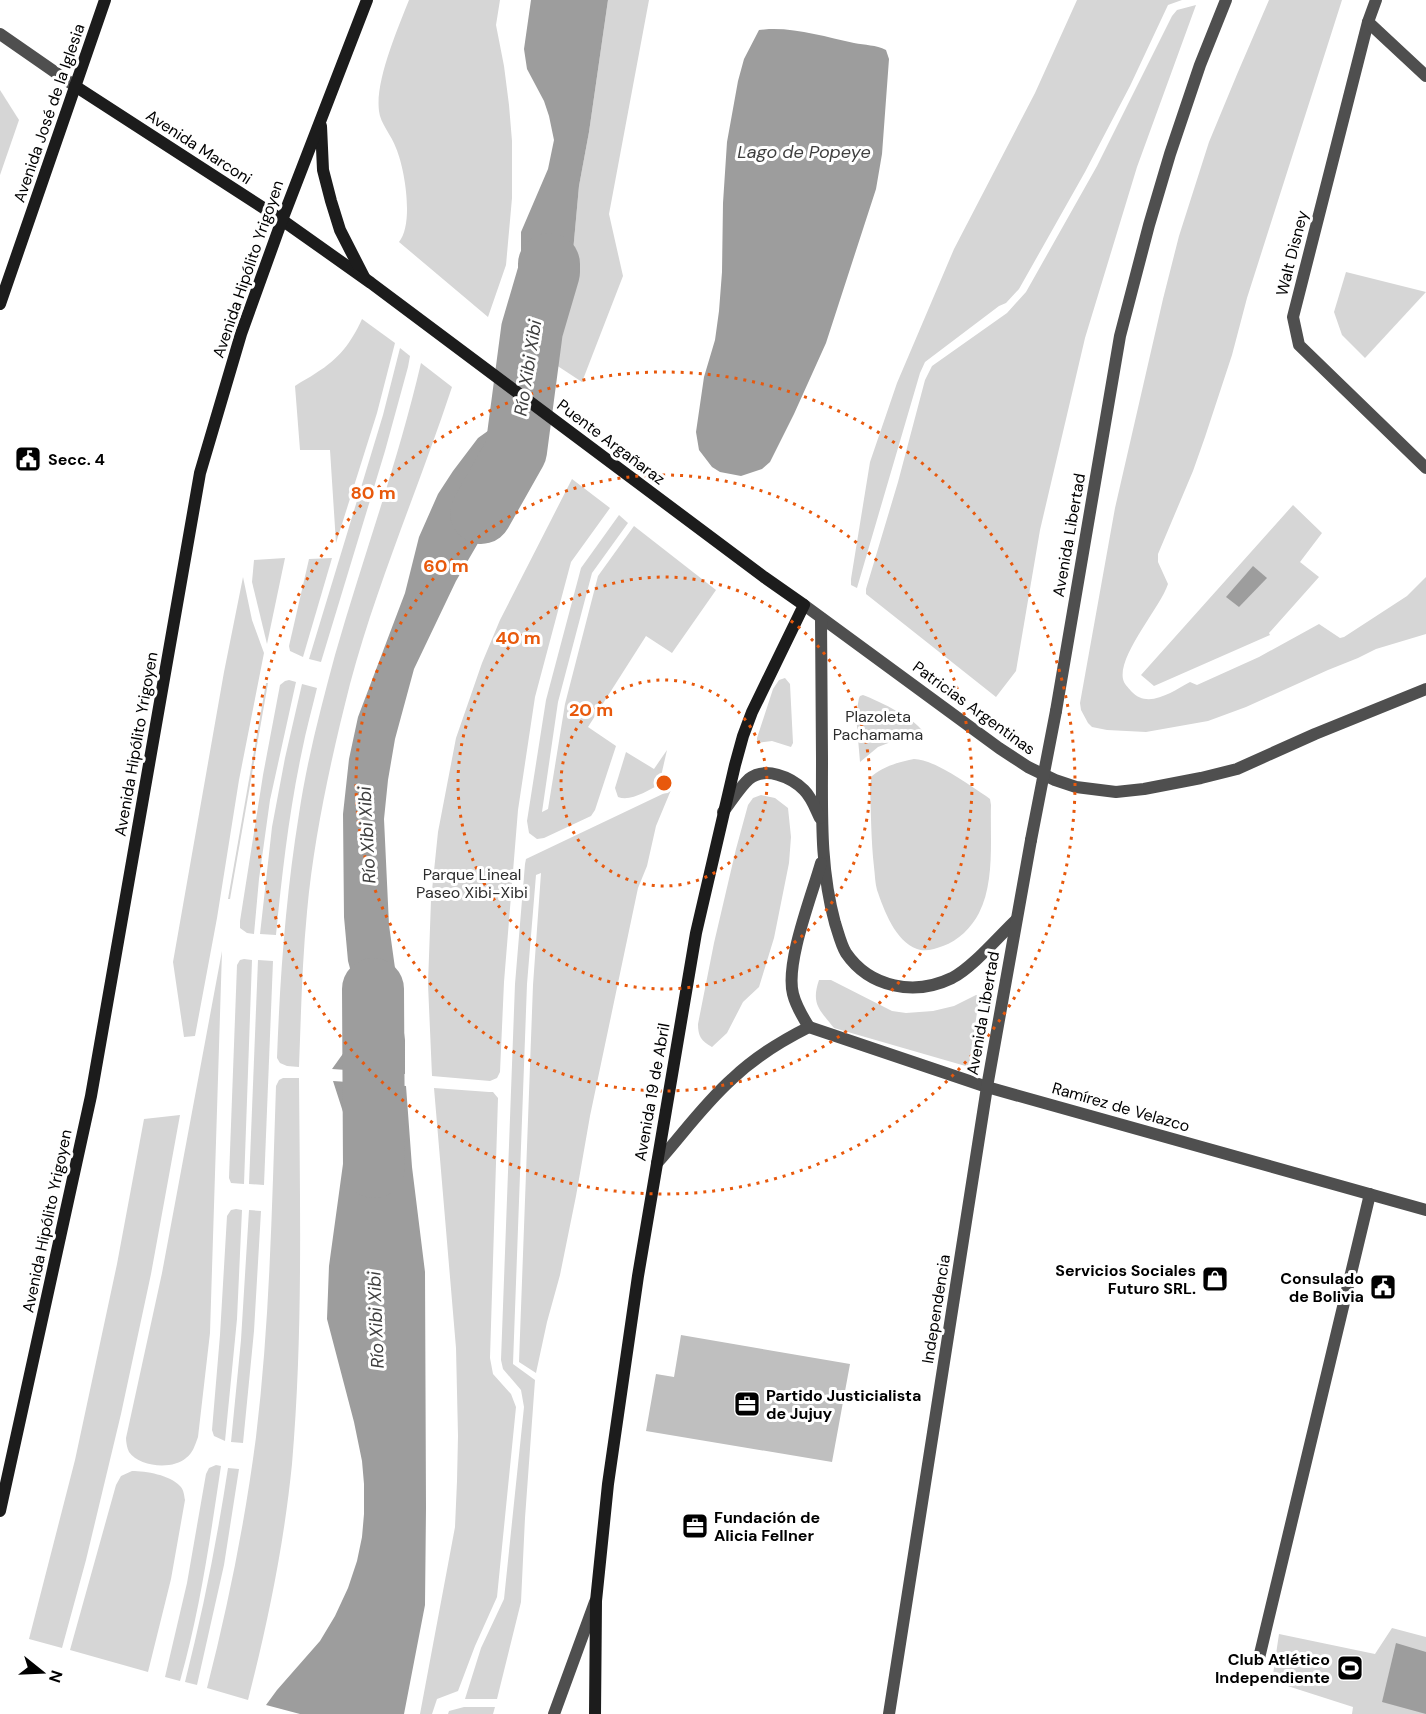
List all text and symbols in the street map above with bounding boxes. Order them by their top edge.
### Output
street label: Avenida José de la Iglesia [9,21,89,205]
street label: Avenida Marconi [142,105,256,189]
water label: Lago de Popeye [737,140,871,164]
street label: Avenida Hipólito Yrigoyen [208,177,288,361]
street label: Walt Disney [1271,208,1313,298]
water label: Río Xibi Xibi [509,318,548,418]
street label: Puente Argañaraz [553,395,669,489]
public building icon: Secc. 4 [13,444,43,474]
place label: Secc. 4 [48,449,105,470]
street label: Avenida Libertad [1048,472,1090,598]
text: 80 m [350,481,396,505]
text: 60 m [423,554,469,578]
text: 40 m [495,626,541,650]
street label: Avenida Hipólito Yrigoyen [109,650,163,838]
street label: Patricias Argentinas [908,656,1040,760]
text: 20 m [569,698,613,722]
park label: Plazoleta Pachamama [833,706,923,745]
centre of rings [654,773,674,793]
water label: Río Xibi Xibi [352,785,382,884]
park label: Parque Lineal Paseo Xibi-Xibi [416,864,528,903]
street label: Avenida Libertad [962,950,1004,1076]
street label: Avenida 19 de Abril [630,1021,674,1163]
street label: Ramírez de Velazco [1050,1077,1192,1137]
street label: Avenida Hipólito Yrigoyen [17,1128,77,1314]
street label: Independencia [917,1253,955,1365]
place label: Servicios Sociales Futuro SRL. [1055,1260,1196,1299]
shop icon: Servicios Sociales Futuro SRL. [1200,1264,1230,1294]
place label: Consulado de Bolivia [1280,1268,1364,1307]
water label: Río Xibi Xibi [362,1270,390,1369]
public building icon: Consulado de Bolivia [1368,1272,1398,1302]
place label: Partido Justicialista de Jujuy [766,1385,921,1424]
office icon: Partido Justicialista de Jujuy [732,1389,762,1419]
place label: Fundación de Alicia Fellner [714,1507,820,1546]
office icon: Fundación de Alicia Fellner [680,1511,710,1541]
north arrow [12,1642,72,1702]
place label: Club Atlético Independiente [1215,1649,1330,1688]
sports icon: Club Atlético Independiente [1335,1653,1365,1683]
text: N [44,1668,68,1685]

